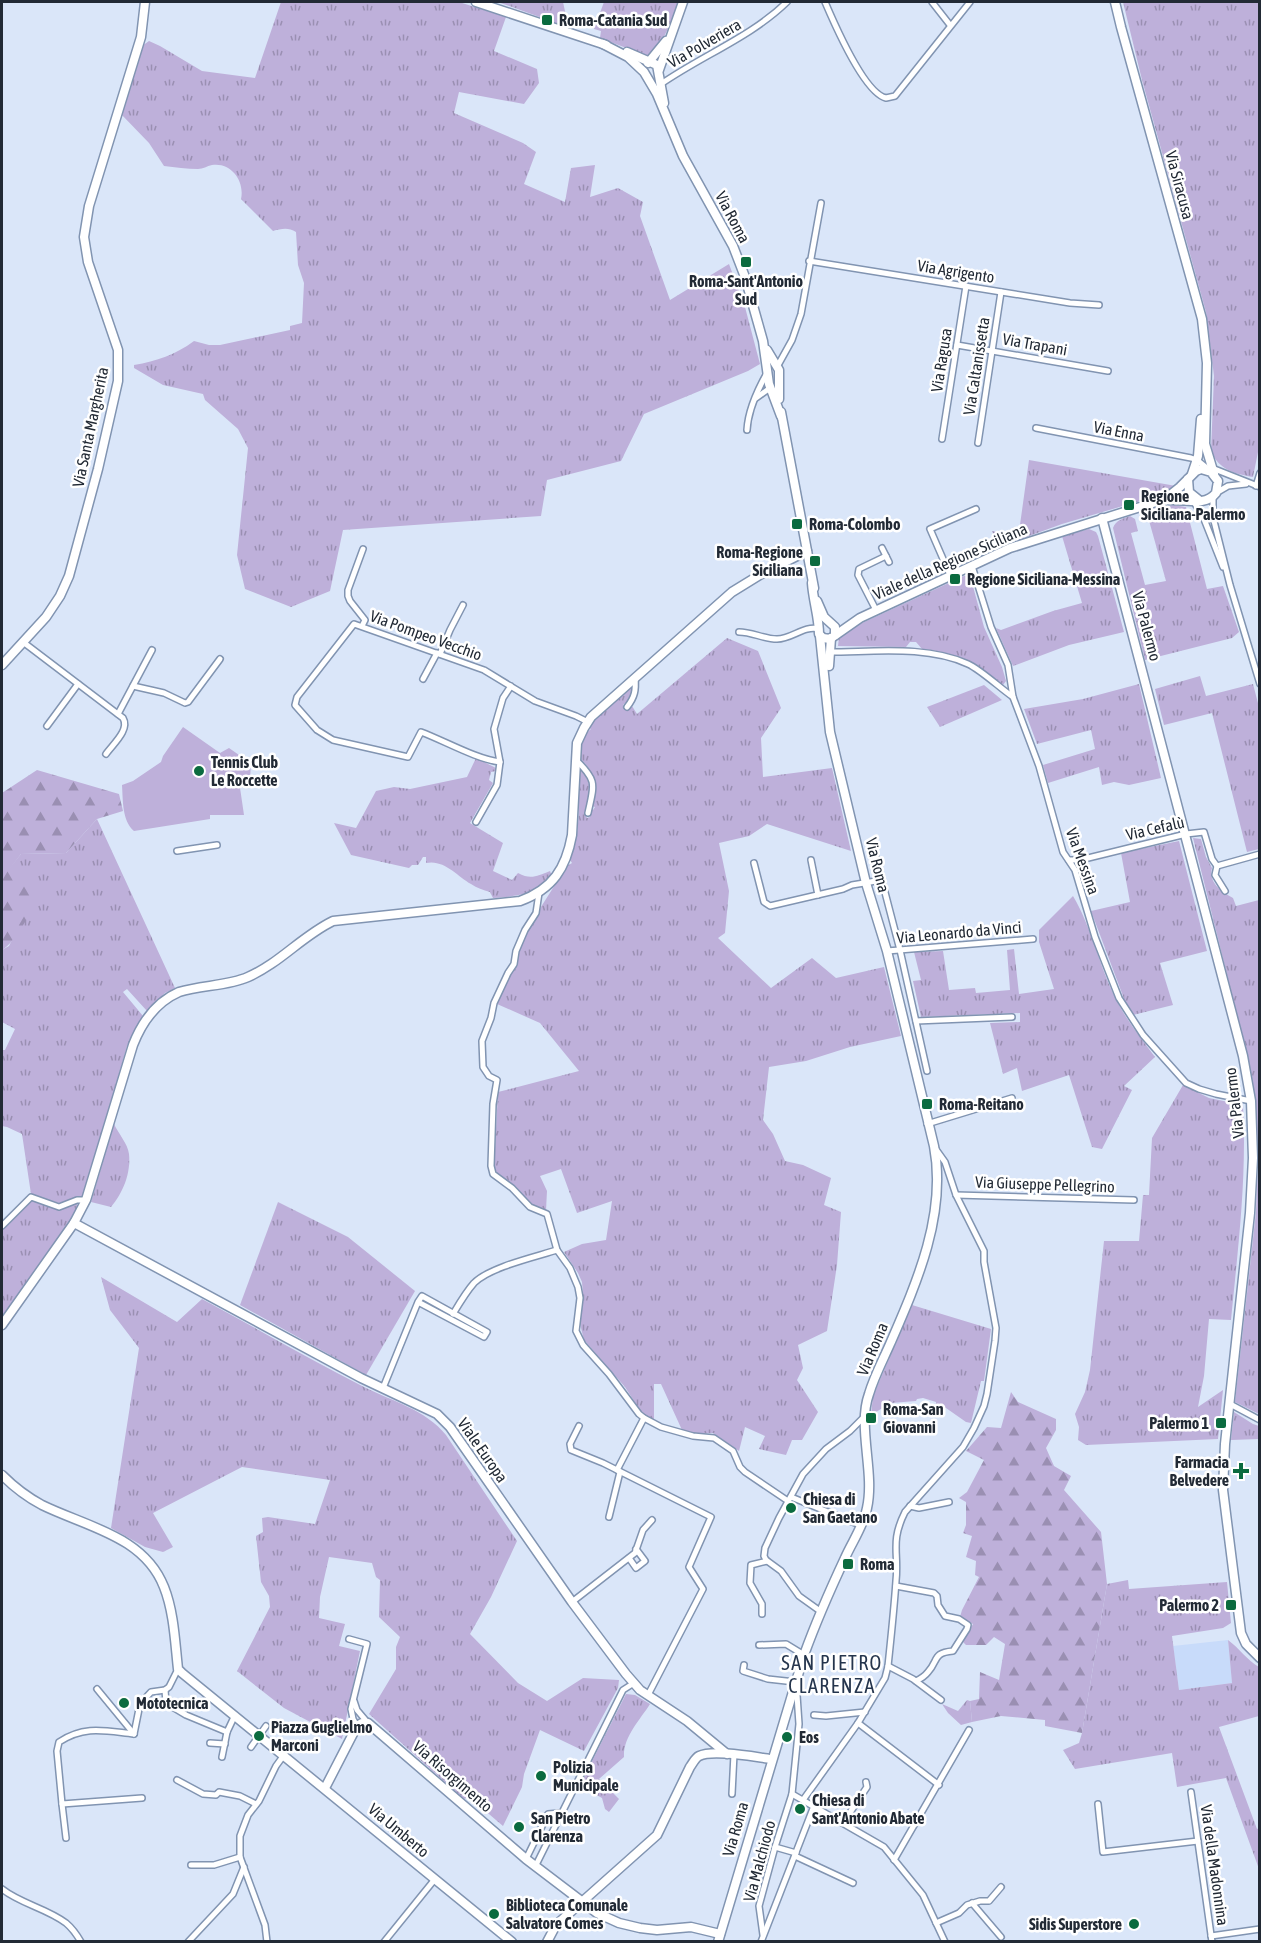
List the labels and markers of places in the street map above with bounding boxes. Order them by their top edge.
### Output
place label: Roma-Catania Sud [559,11,668,29]
marker: Roma-Catania Sud [540,13,554,27]
marker: Roma-Sant'Antonio Sud [739,255,753,269]
place label: Roma-Sant'Antonio Sud [689,272,804,308]
place label: Regione Siciliana-Palermo [1141,487,1246,523]
marker: Regione Siciliana-Palermo [1122,498,1136,512]
place label: Roma-Colombo [809,515,901,533]
marker: Roma-Colombo [790,517,804,531]
place label: Roma-Regione Siciliana [716,543,803,579]
marker: Roma-Regione Siciliana [808,554,822,568]
place label: Regione Siciliana-Messina [967,570,1120,588]
marker: Regione Siciliana-Messina [948,572,962,586]
place label: Tennis Club Le Roccette [211,753,279,789]
marker: Tennis Club Le Roccette [192,764,206,778]
place label: Roma-Reitano [939,1095,1024,1113]
marker: Roma-Reitano [920,1097,934,1111]
place label: Roma-San Giovanni [883,1400,944,1436]
marker: Roma-San Giovanni [864,1411,878,1425]
place label: Palermo 1 [1149,1414,1209,1432]
marker: Palermo 1 [1214,1416,1228,1430]
place label: Farmacia Belvedere [1170,1453,1229,1489]
marker: Farmacia Belvedere [1234,1464,1248,1478]
place label: Chiesa di San Gaetano [803,1490,878,1526]
marker: Chiesa di San Gaetano [784,1501,798,1515]
place label: Roma [860,1555,894,1573]
marker: Roma [841,1557,855,1571]
place label: Palermo 2 [1159,1596,1219,1614]
marker: Palermo 2 [1224,1598,1238,1612]
place label: Mototecnica [136,1694,209,1712]
marker: Mototecnica [117,1696,131,1710]
place label: Piazza Guglielmo Marconi [271,1718,373,1754]
place label: Eos [799,1728,819,1746]
marker: Piazza Guglielmo Marconi [252,1729,266,1743]
marker: Eos [780,1730,794,1744]
place label: Polizia Municipale [553,1758,619,1794]
marker: Polizia Municipale [534,1769,548,1783]
place label: Chiesa di Sant'Antonio Abate [812,1791,924,1827]
marker: Chiesa di Sant'Antonio Abate [793,1802,807,1816]
place label: San Pietro Clarenza [531,1809,591,1845]
marker: San Pietro Clarenza [512,1820,526,1834]
place label: Biblioteca Comunale Salvatore Comes [506,1896,628,1932]
marker: Biblioteca Comunale Salvatore Comes [487,1907,501,1921]
place label: Sidis Superstore [1029,1915,1122,1933]
marker: Sidis Superstore [1127,1917,1141,1931]

